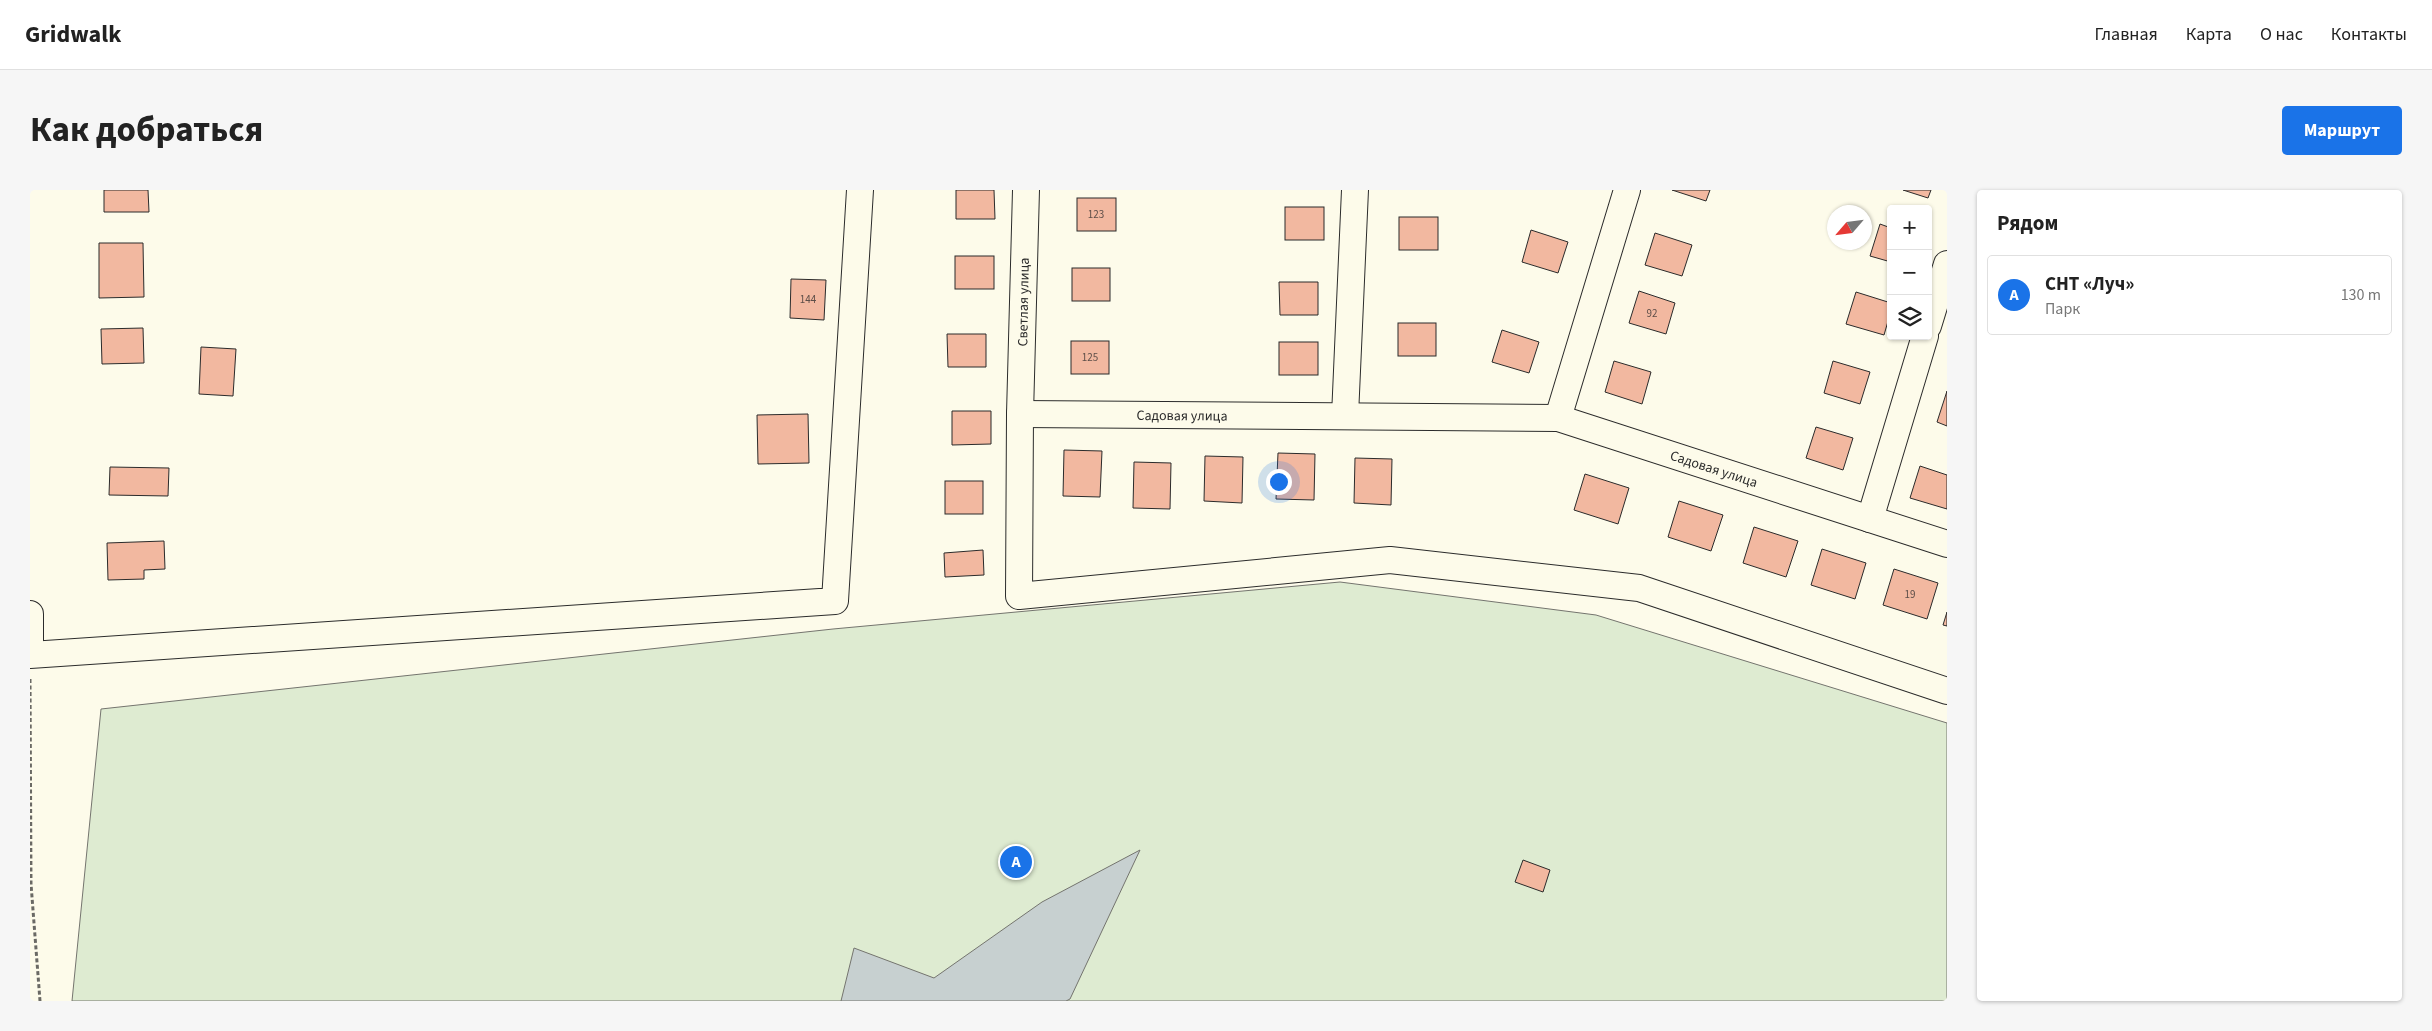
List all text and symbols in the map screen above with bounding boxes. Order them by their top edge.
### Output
text: Gridwalk [25,17,121,52]
text: Главная [2095,22,2158,47]
text: Карта [2186,22,2232,47]
text: О нас [2260,22,2303,47]
text: Контакты [2331,22,2407,47]
text: Как добраться [30,105,263,155]
button: Маршрут [2282,106,2402,155]
north arrow [1827,205,1872,250]
map controls [1887,205,1932,340]
button: + [1887,205,1932,250]
house number: 123 [1088,207,1104,222]
text: Рядом [1997,208,2058,238]
button: − [1887,250,1932,295]
street label: Светлая улица [1013,257,1035,347]
text: СНТ «Луч» [2045,271,2134,298]
text: A [2009,284,2019,306]
text: 130 m [2341,284,2381,306]
house number: 144 [800,292,817,307]
button: layers [1887,295,1932,340]
text: Парк [2045,298,2080,320]
house number: 92 [1647,306,1657,321]
house number: 125 [1082,350,1098,365]
street label: Садовая улица [1136,406,1228,427]
street label: Садовая улица [1667,446,1760,493]
your location [1266,469,1292,495]
house number: 19 [1905,587,1915,602]
pin: A [1000,843,1032,881]

